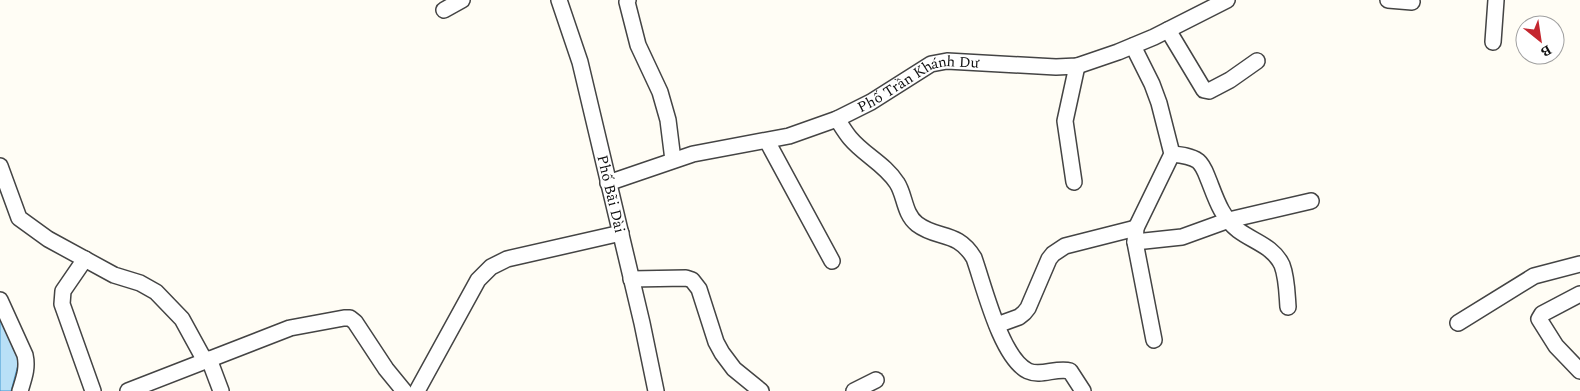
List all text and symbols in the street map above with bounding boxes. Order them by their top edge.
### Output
north arrow [1515,15,1565,65]
text: B [1537,39,1556,62]
street label: Phố Trần Khánh Dư [853,50,980,119]
street label: Phố Bãi Dài [590,153,631,235]

